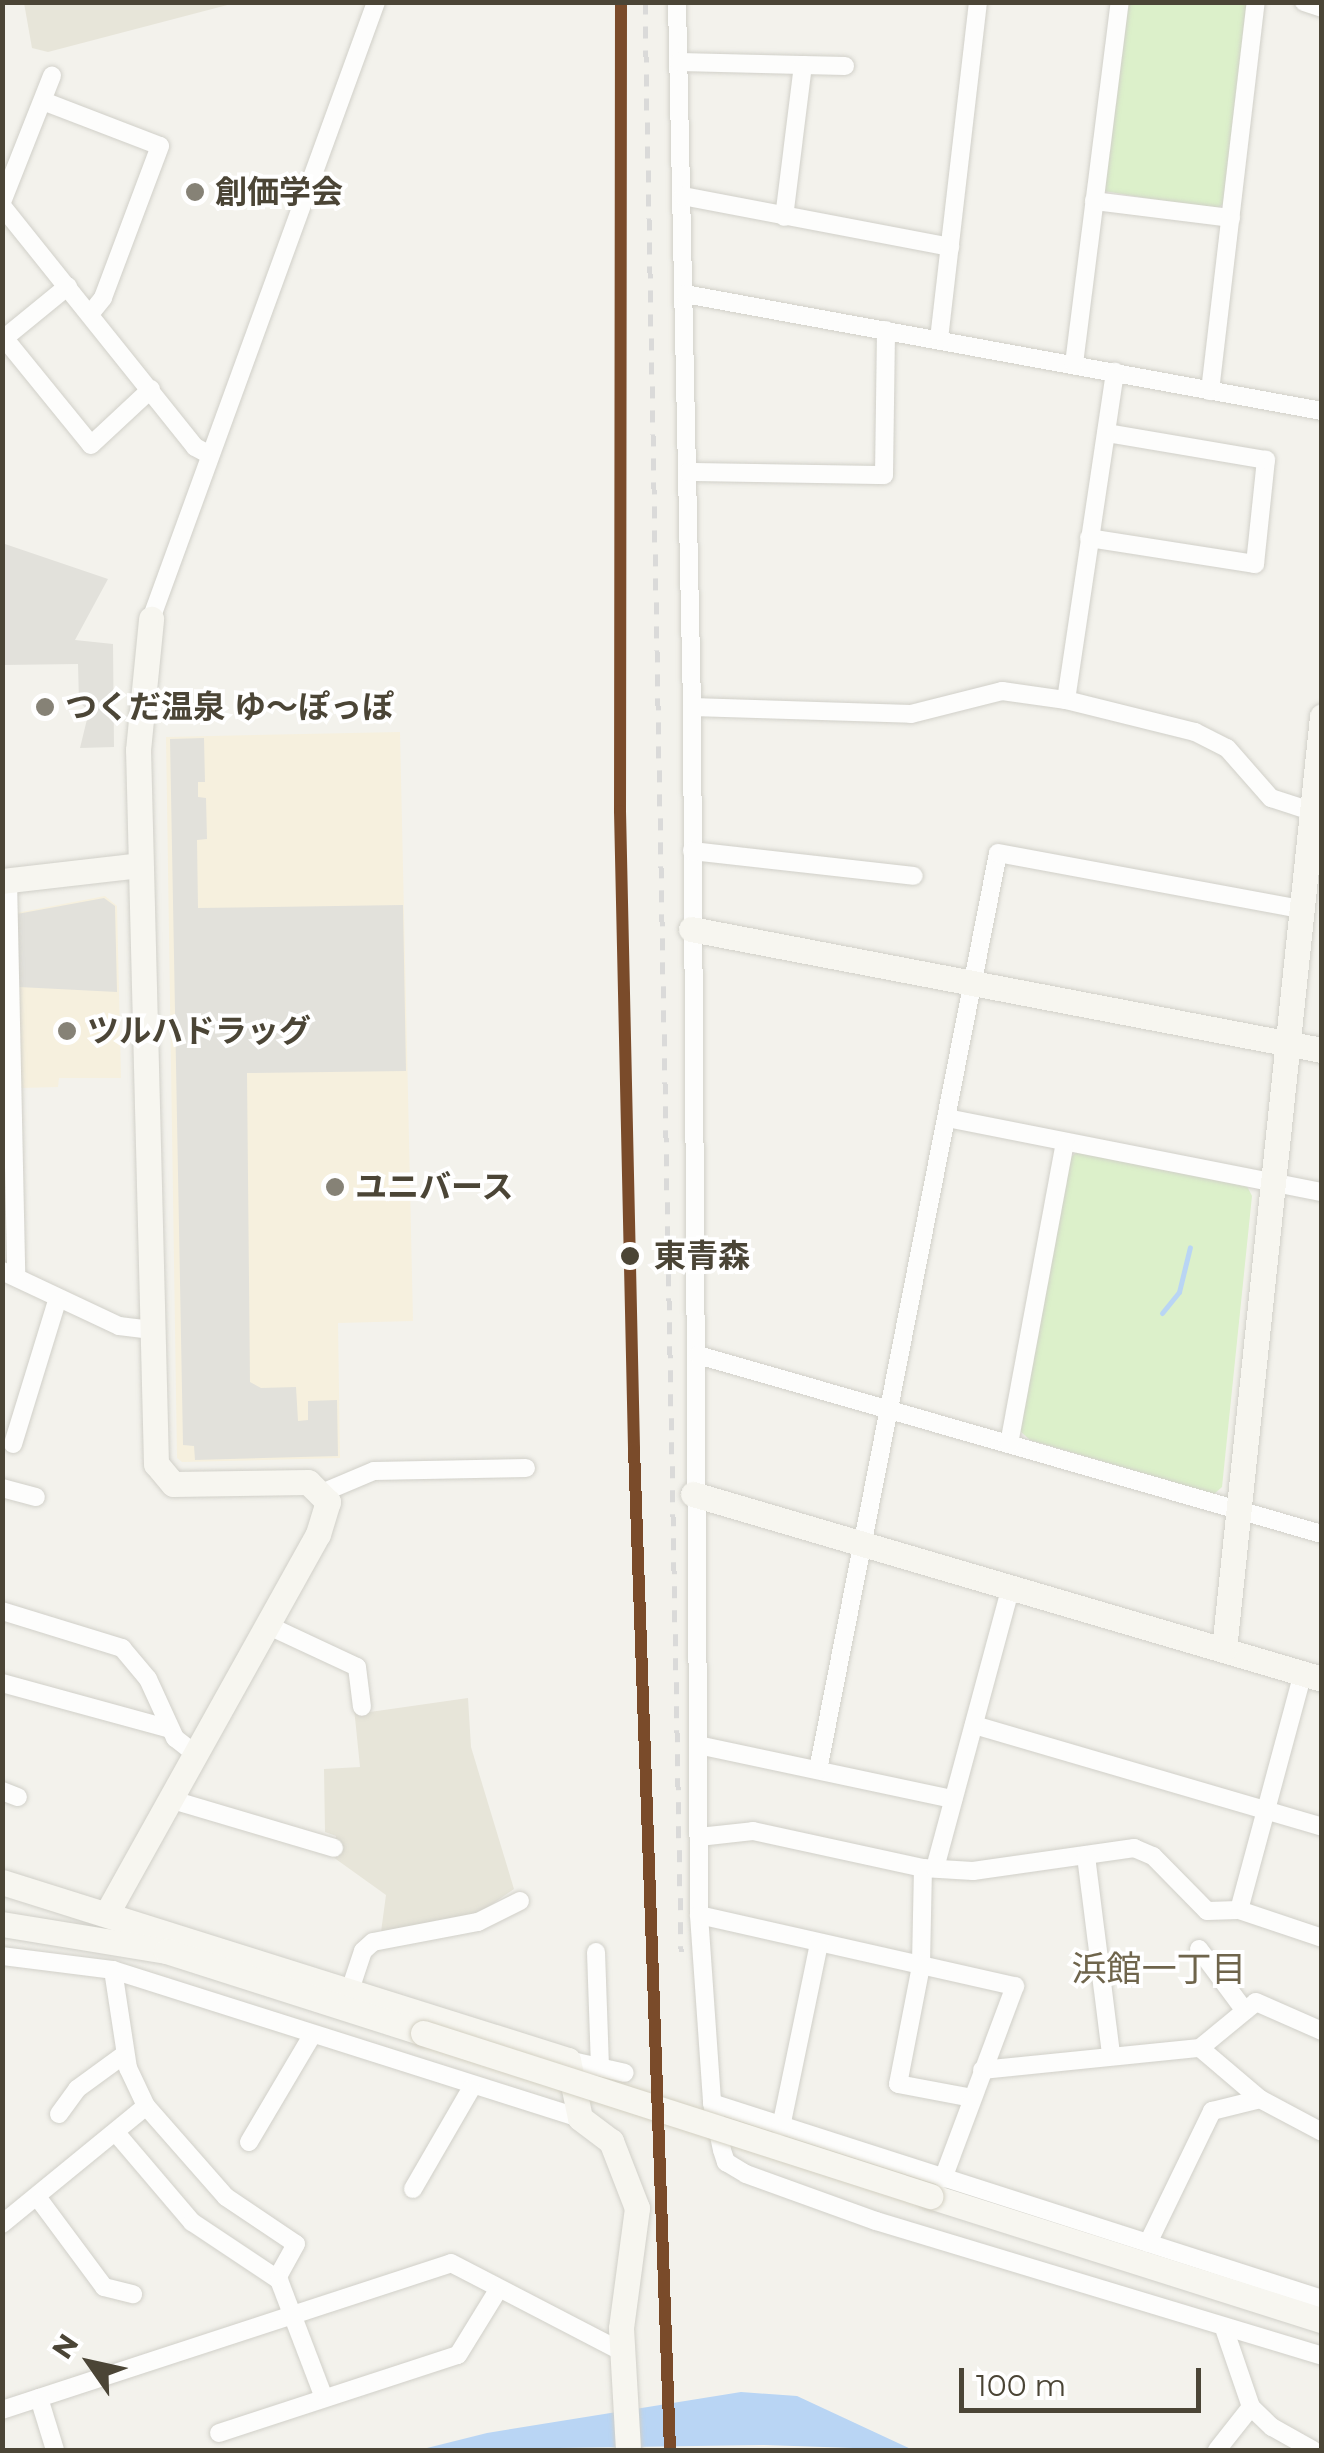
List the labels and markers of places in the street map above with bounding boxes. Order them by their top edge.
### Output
place label: 創価学会 [215,173,343,211]
marker: 創価学会 [184,181,206,203]
place label: つくだ温泉 ゆ～ぽっぽ [65,688,394,726]
marker: つくだ温泉 ゆ～ぽっぽ [34,696,56,718]
place label: ツルハドラッグ [87,1012,311,1050]
marker: ツルハドラッグ [56,1020,78,1042]
place label: ユニバース [355,1168,515,1206]
marker: ユニバース [324,1176,346,1198]
place label: 東青森 [654,1237,750,1275]
marker: 東青森 [615,1241,645,1271]

